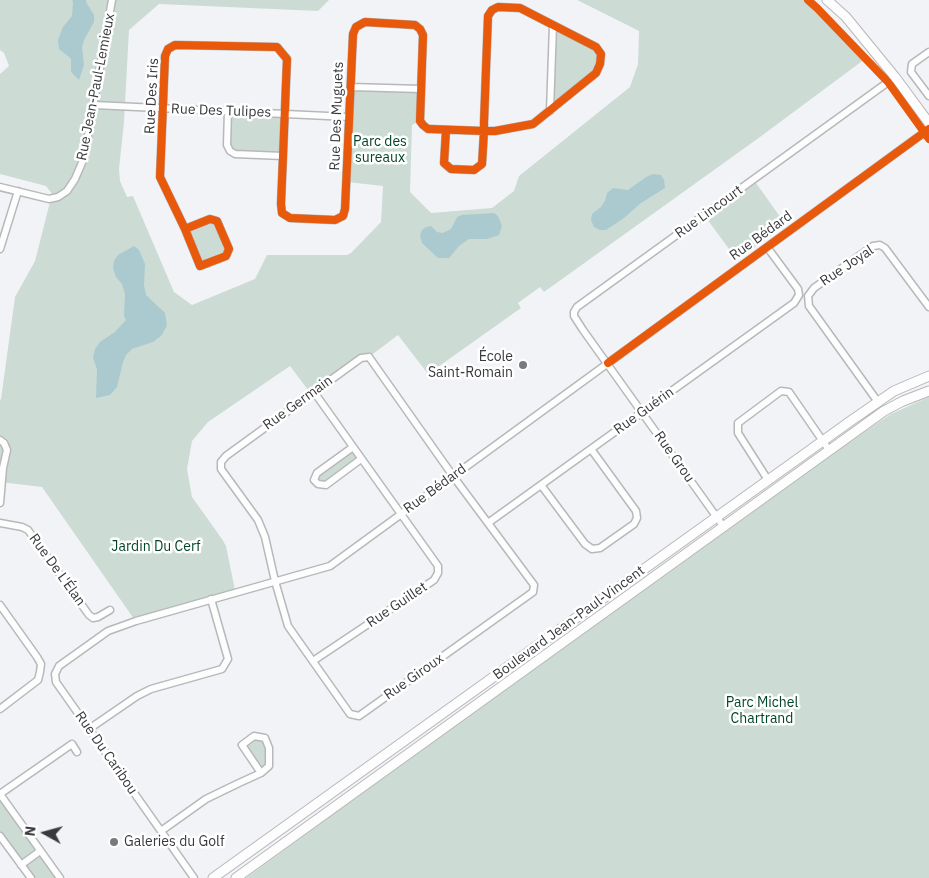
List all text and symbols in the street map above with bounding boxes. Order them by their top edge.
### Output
street label: Rue Jean-Paul-Lemieux [73,12,119,162]
street label: Rue Des Iris [142,58,162,134]
street label: Rue Des Muguets [327,61,347,171]
street label: Rue Des Tulipes [171,101,271,121]
park label: Parc des sureaux [353,134,407,166]
street label: Rue Lincourt [672,182,746,242]
street label: Rue Bédard [726,208,796,264]
street label: Rue Joyal [817,242,877,290]
place label: École Saint-Romain [428,349,513,382]
marker: École Saint-Romain [517,359,529,371]
street label: Rue Germain [260,372,336,434]
street label: Rue Guérin [611,384,677,438]
street label: Rue Grou [650,428,698,486]
street label: Rue Bédard [400,461,470,517]
street label: Rue De L'Élan [25,531,89,609]
park label: Jardin Du Cerf [111,539,201,555]
street label: Boulevard Jean-Paul-Vincent [490,562,648,684]
street label: Rue Guillet [364,579,430,631]
street label: Rue Giroux [381,650,447,704]
park label: Parc Michel Chartrand [726,695,798,728]
street label: Rue Du Caribou [71,708,141,798]
north arrow [20,808,70,858]
text: N [21,825,40,837]
place label: Galeries du Golf [124,834,224,850]
marker: Galeries du Golf [108,836,120,848]

